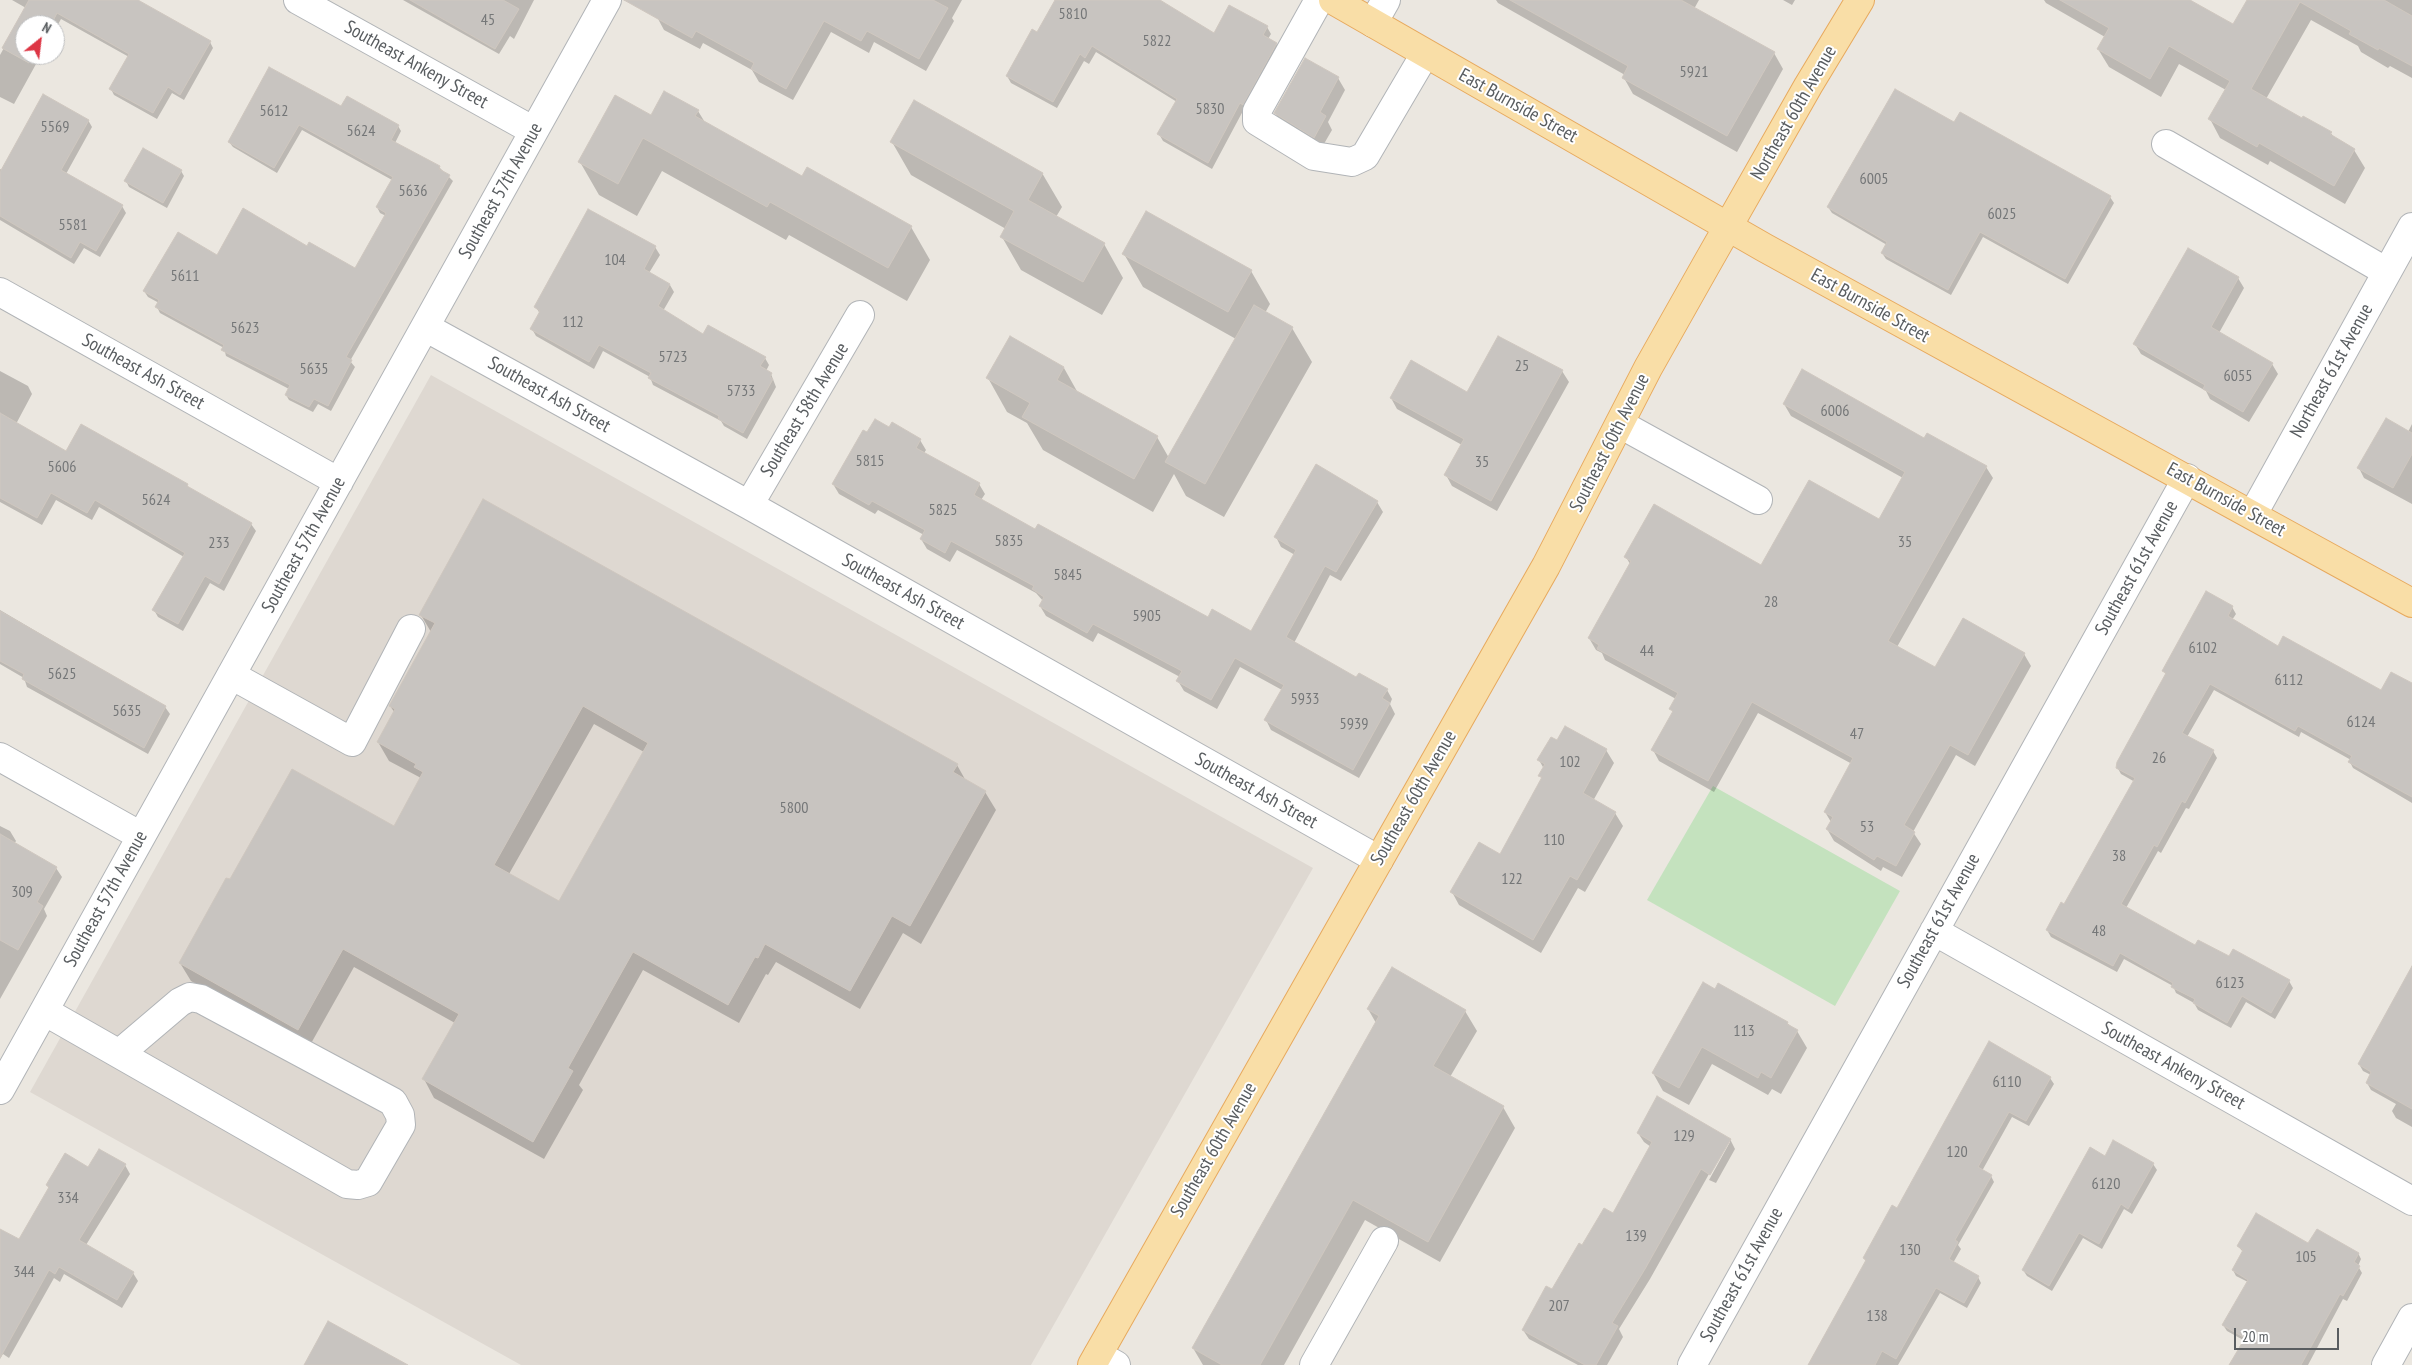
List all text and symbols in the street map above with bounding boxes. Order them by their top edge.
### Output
house number: 5810 [1059,4,1087,24]
house number: 45 [481,10,495,30]
north arrow [15,15,65,65]
street label: Southeast Ankeny Street [340,16,492,114]
text: N [39,18,54,37]
house number: 5822 [1143,31,1171,51]
street label: Northeast 60th Avenue [1746,42,1842,184]
house number: 5921 [1680,62,1708,82]
street label: East Burnside Street [1455,64,1581,148]
house number: 5830 [1196,99,1224,119]
house number: 5612 [260,101,288,121]
house number: 5569 [41,117,69,137]
street label: Southeast 57th Avenue [454,119,548,263]
house number: 5624 [347,121,375,141]
house number: 6005 [1860,169,1888,189]
house number: 5636 [399,181,427,201]
house number: 6025 [1988,204,2016,224]
house number: 5581 [59,215,87,235]
house number: 104 [604,250,626,270]
street label: East Burnside Street [1807,264,1933,348]
house number: 5611 [171,266,199,286]
street label: Northeast 61st Avenue [2286,300,2378,442]
house number: 112 [562,312,584,332]
house number: 5623 [231,318,259,338]
street label: Southeast Ash Street [78,329,208,415]
street label: Southeast 58th Avenue [756,339,854,481]
house number: 5723 [659,347,687,367]
street label: Southeast Ash Street [484,352,614,438]
house number: 25 [1515,356,1529,376]
house number: 5635 [300,359,328,379]
house number: 6055 [2224,366,2252,386]
street label: Southeast 60th Avenue [1565,370,1655,516]
house number: 5733 [727,381,755,401]
house number: 6006 [1821,401,1849,421]
house number: 5815 [856,451,884,471]
house number: 35 [1475,452,1489,472]
house number: 5606 [48,457,76,477]
street label: East Burnside Street [2163,458,2289,542]
street label: Southeast 57th Avenue [257,473,351,617]
house number: 5624 [142,490,170,510]
street label: Southeast 61st Avenue [2091,497,2183,639]
house number: 5825 [929,500,957,520]
house number: 5835 [995,531,1023,551]
house number: 35 [1898,532,1912,552]
house number: 233 [208,533,230,553]
street label: Southeast Ash Street [838,549,968,635]
house number: 5845 [1054,565,1082,585]
house number: 28 [1764,592,1778,612]
house number: 5905 [1133,606,1161,626]
house number: 6102 [2189,638,2217,658]
house number: 44 [1640,641,1654,661]
house number: 5625 [48,664,76,684]
house number: 6112 [2275,670,2303,690]
house number: 5933 [1291,689,1319,709]
house number: 5635 [113,701,141,721]
house number: 6124 [2347,712,2375,732]
house number: 5939 [1340,714,1368,734]
house number: 47 [1850,724,1864,744]
street label: Southeast 60th Avenue [1366,726,1462,870]
street label: Southeast Ash Street [1191,748,1321,834]
house number: 26 [2152,748,2166,768]
house number: 102 [1559,752,1581,772]
house number: 5800 [780,798,808,818]
house number: 53 [1860,817,1874,837]
street label: Southeast 57th Avenue [59,827,153,971]
house number: 110 [1543,830,1565,850]
house number: 38 [2112,846,2126,866]
street label: Southeast 61st Avenue [1893,850,1985,992]
house number: 122 [1501,869,1523,889]
house number: 309 [11,882,33,902]
house number: 48 [2092,921,2106,941]
house number: 6123 [2216,973,2244,993]
street label: Southeast Ankeny Street [2097,1017,2249,1115]
house number: 113 [1733,1021,1755,1041]
house number: 6110 [1993,1072,2021,1092]
street label: Southeast 60th Avenue [1166,1078,1262,1222]
house number: 129 [1673,1126,1695,1146]
house number: 120 [1946,1142,1968,1162]
house number: 6120 [2092,1174,2120,1194]
house number: 334 [57,1188,79,1208]
street label: Southeast 61st Avenue [1696,1204,1788,1346]
house number: 139 [1625,1226,1647,1246]
house number: 130 [1899,1240,1921,1260]
house number: 105 [2295,1247,2317,1267]
house number: 344 [13,1262,35,1282]
house number: 207 [1548,1296,1570,1316]
house number: 138 [1866,1306,1888,1326]
scale bar [2237,1318,2342,1350]
text: 20 m [2242,1327,2268,1346]

